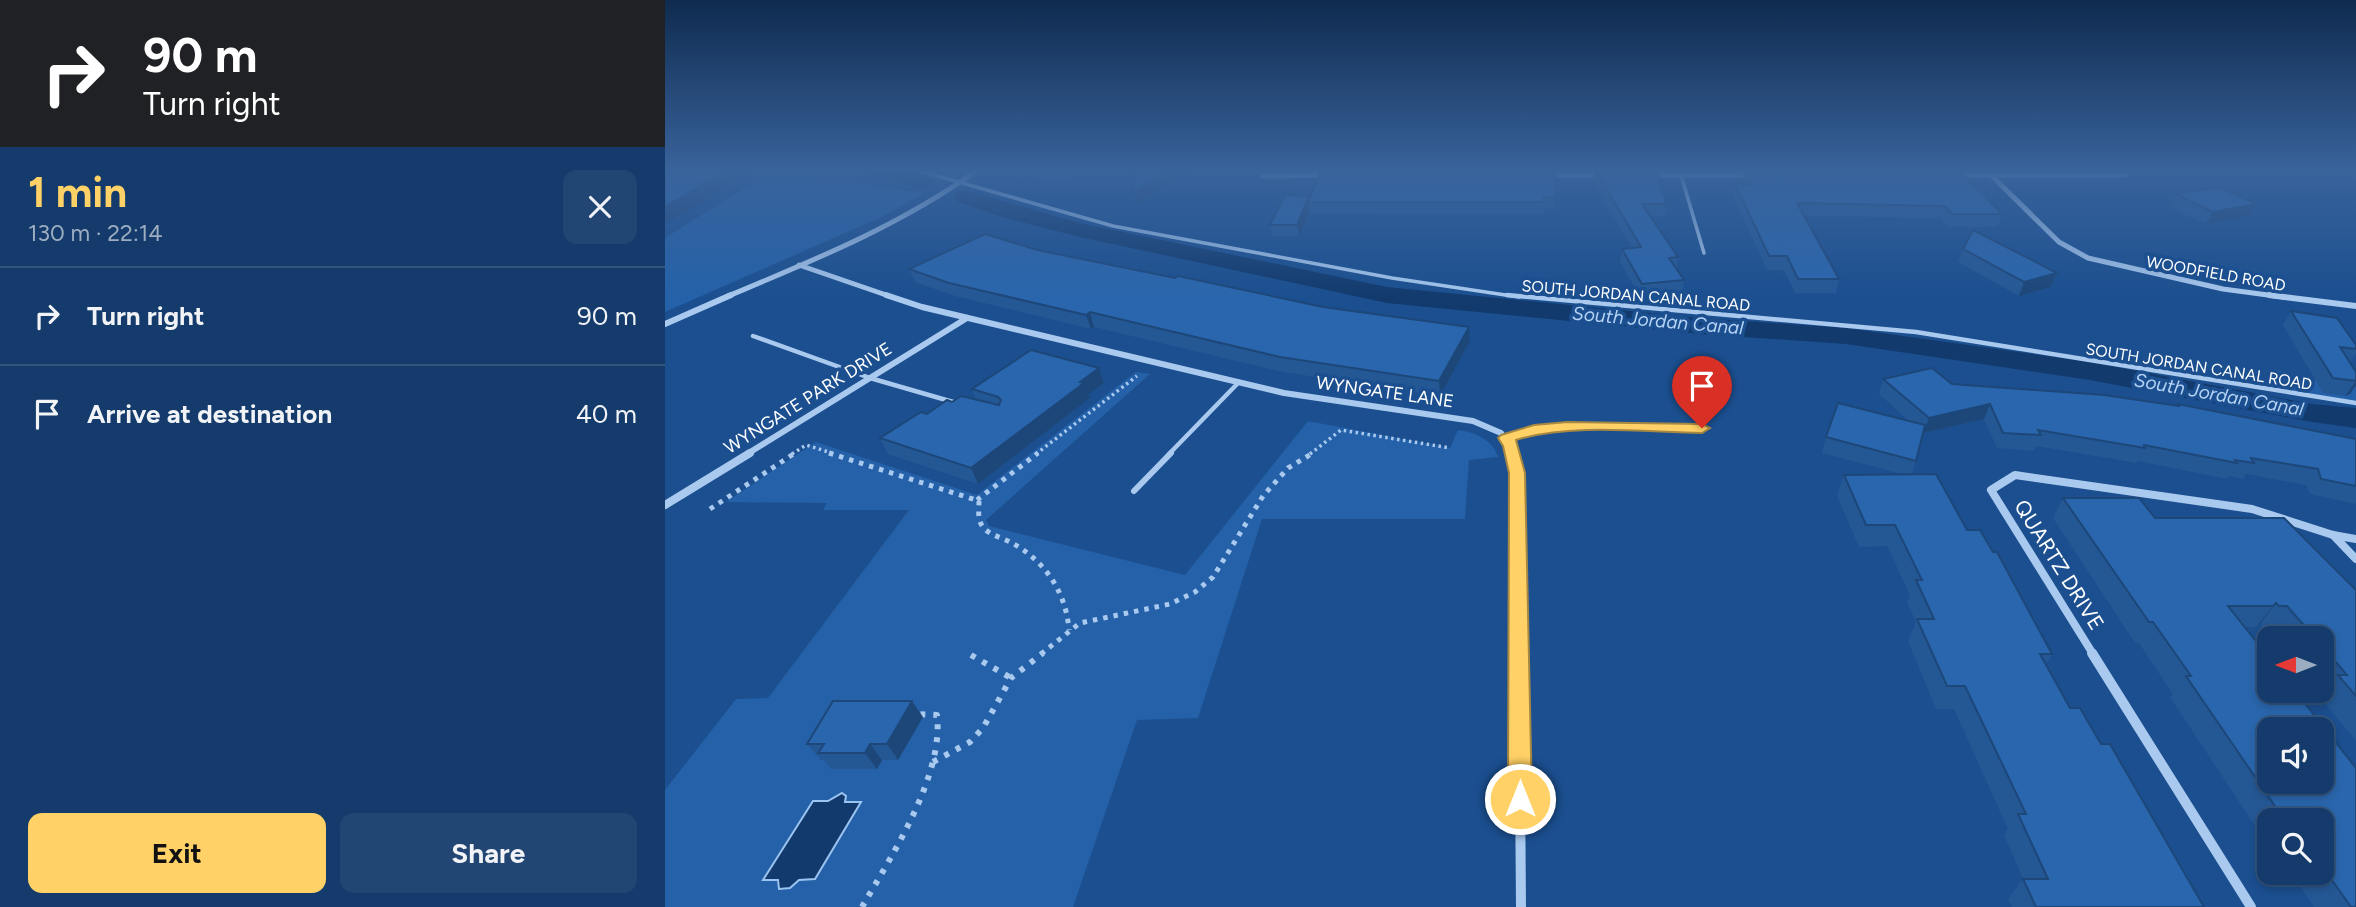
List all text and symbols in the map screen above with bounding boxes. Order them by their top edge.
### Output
text: 90 m [143,25,258,84]
icon: right [28,28,119,119]
text: Turn right [143,85,281,123]
text: 1 min [28,167,127,218]
button: close [563,170,637,244]
text: 130 m · 22:14 [28,219,163,247]
street label: WOODFIELD ROAD [2145,252,2287,295]
street label: SOUTH JORDAN CANAL ROAD [1521,276,1751,315]
icon: right [28,297,66,335]
text: Turn right [87,300,204,332]
text: 90 m [577,300,637,332]
water label: South Jordan Canal [1571,302,1745,340]
street label: WYNGATE PARK DRIVE [720,337,896,459]
street label: SOUTH JORDAN CANAL ROAD [2084,339,2314,394]
pin [1672,356,1732,428]
icon: arrive [1683,367,1721,405]
water label: South Jordan Canal [2132,368,2306,421]
street label: WYNGATE LANE [1315,371,1455,413]
icon: arrive [28,395,66,433]
text: Arrive at destination [87,398,332,430]
text: 40 m [576,398,637,430]
street label: QUARTZ DRIVE [2009,495,2110,635]
north arrow [2257,626,2335,704]
map controls [2257,626,2334,885]
button: sound [2257,717,2334,794]
position arrow [1483,762,1557,836]
button: search [2257,808,2334,885]
button: Exit [28,813,326,893]
button: Share [340,813,637,893]

